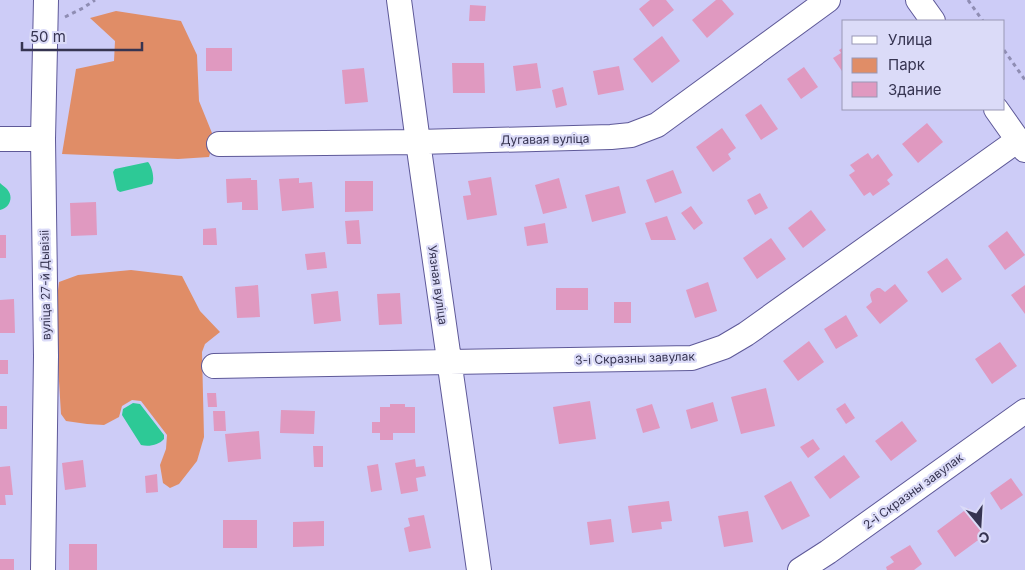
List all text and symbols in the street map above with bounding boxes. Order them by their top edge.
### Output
scale bar [22,20,142,52]
legend [842,20,1005,110]
text: 50 m [30,27,66,46]
text: Улица [888,30,932,49]
text: Парк [888,55,925,74]
text: Здание [888,80,942,99]
street label: Дугавая вуліца [500,131,590,147]
street label: вуліца 27-й Дывізіі [37,230,53,340]
street label: Уязная вуліца [425,244,451,326]
street label: 3-і Скразны завулак [575,348,696,368]
street label: 2-і Скразны завулак [860,449,966,532]
north arrow [955,500,1005,550]
text: С [977,528,992,548]

